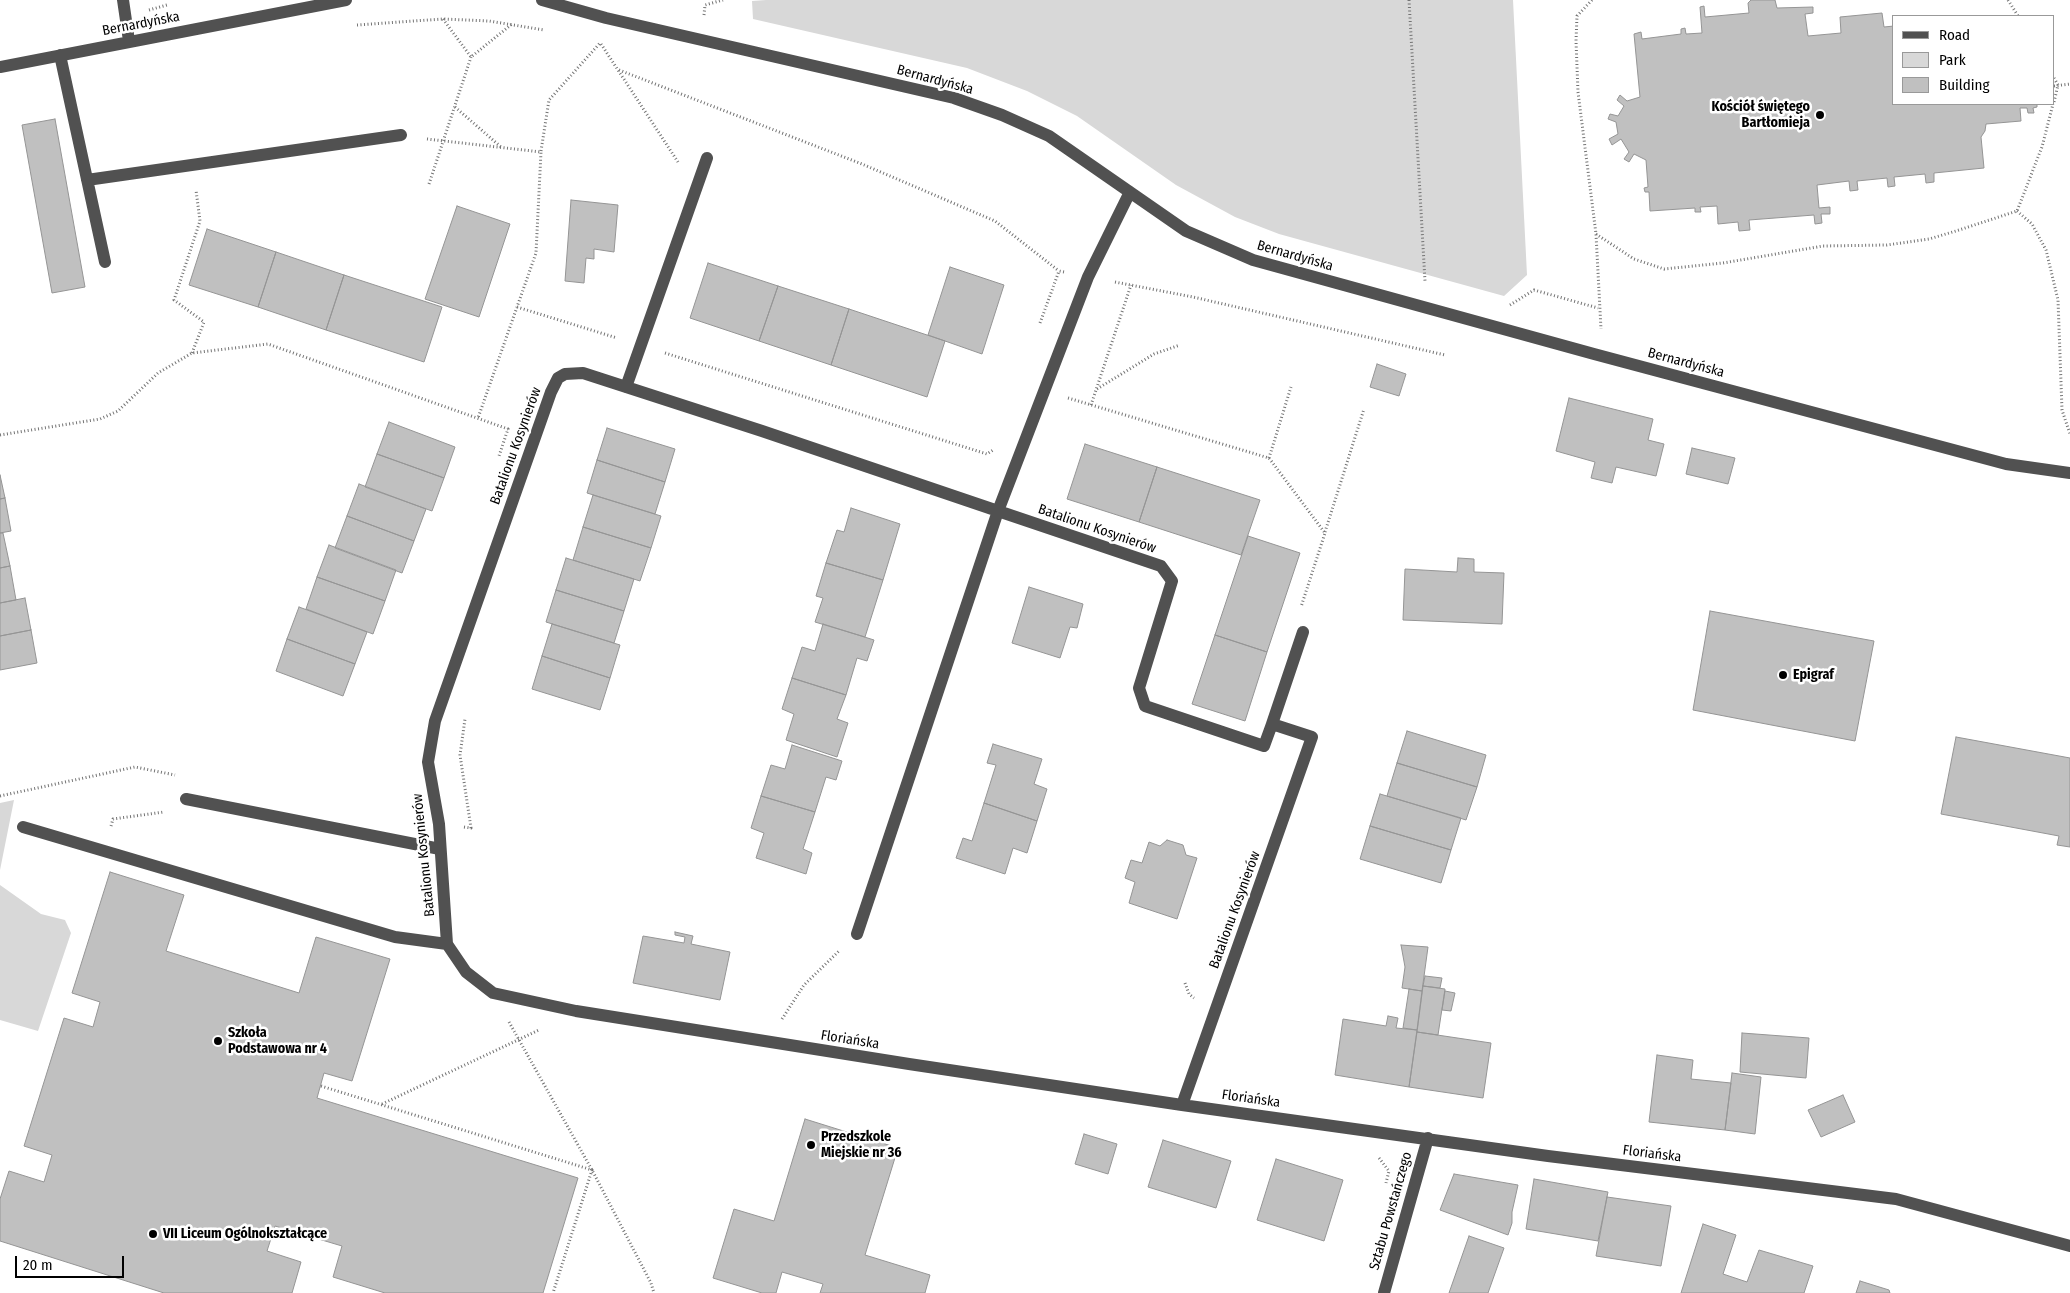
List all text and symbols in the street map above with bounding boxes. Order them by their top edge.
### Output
street label: Bernardyńska [101,8,181,40]
legend [1892,15,2055,105]
text: Road [1939,26,1970,44]
text: Park [1939,51,1966,69]
street label: Bernardyńska [895,62,975,98]
text: Building [1939,76,1990,94]
place label: Kościół świętego Bartłomieja [1711,99,1810,132]
marker: Kościół świętego Bartłomieja [1814,109,1826,121]
street label: Bernardyńska [1255,237,1335,275]
street label: Bernardyńska [1646,345,1726,381]
street label: Batalionu Kosynierów [487,385,545,507]
street label: Batalionu Kosynierów [1036,501,1158,557]
place label: Epigraf [1793,667,1834,683]
marker: Epigraf [1777,669,1789,681]
street label: Batalionu Kosynierów [409,793,439,917]
street label: Batalionu Kosynierów [1206,849,1264,971]
place label: Szkoła Podstawowa nr 4 [228,1025,327,1058]
street label: Floriańska [820,1027,880,1053]
marker: Szkoła Podstawowa nr 4 [212,1035,224,1047]
street label: Floriańska [1221,1087,1281,1111]
place label: Przedszkole Miejskie nr 36 [821,1129,902,1162]
marker: Przedszkole Miejskie nr 36 [805,1139,817,1151]
street label: Floriańska [1622,1142,1682,1166]
street label: Sztabu Powstańczego [1366,1150,1416,1272]
place label: VII Liceum Ogólnokształcące [163,1226,327,1242]
marker: VII Liceum Ogólnokształcące [147,1228,159,1240]
scale bar [18,1246,126,1278]
text: 20 m [23,1256,53,1274]

